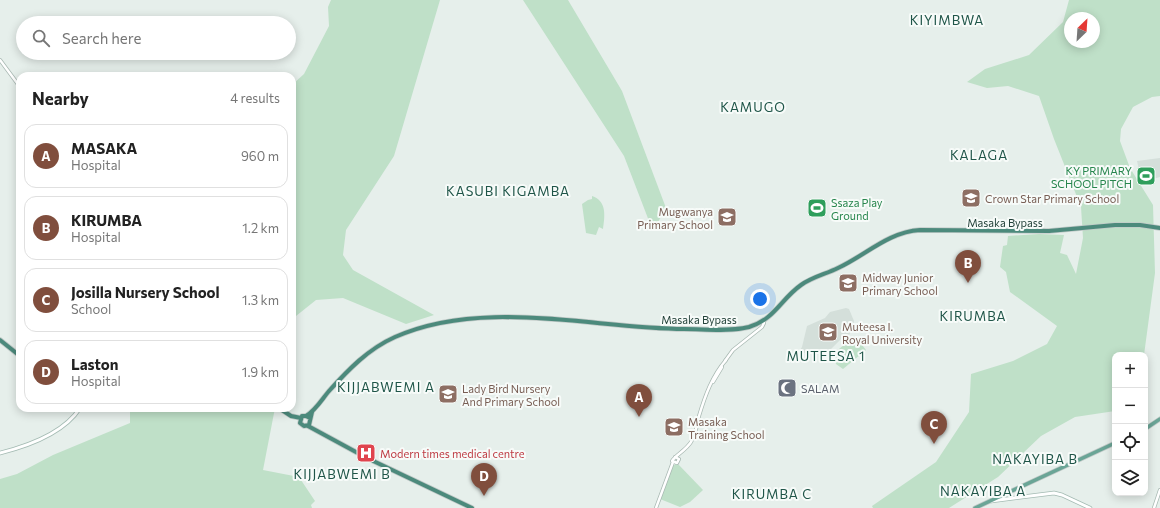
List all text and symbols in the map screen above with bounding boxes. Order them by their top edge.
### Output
district label: KIYIMBWA [910,12,984,28]
north arrow [1064,12,1100,48]
search box [16,16,296,60]
icon: search [30,27,52,49]
text: Search here [62,29,141,47]
text: Nearby [32,88,89,109]
text: 4 results [230,90,280,106]
district label: KAMUGO [720,99,786,115]
text: MASAKA [71,139,137,157]
district label: KALAGA [950,147,1008,163]
text: A [41,148,51,164]
text: 960 m [241,148,279,164]
text: Hospital [71,157,121,173]
place label: KY PRIMARY SCHOOL PITCH [1051,164,1132,190]
sports icon: KY PRIMARY SCHOOL PITCH [1135,165,1157,187]
district label: KASUBI KIGAMBA [446,183,570,199]
school or university icon: Crown Star Primary School [960,187,982,209]
place label: Crown Star Primary School [985,192,1119,205]
place label: Ssaza Play Ground [831,196,883,222]
sports icon: Ssaza Play Ground [806,197,828,219]
place label: Mugwanya Primary School [637,205,713,231]
school or university icon: Mugwanya Primary School [716,206,738,228]
text: KIRUMBA [71,211,142,229]
street label: Masaka Bypass [967,216,1043,229]
text: B [42,220,50,236]
text: 1.2 km [242,220,279,236]
text: Hospital [71,229,121,245]
pin: B [955,250,981,283]
place label: Midway Junior Primary School [862,271,938,297]
school or university icon: Midway Junior Primary School [837,272,859,294]
text: Josilla Nursery School [71,283,220,301]
your location [750,289,770,309]
text: C [42,292,50,308]
text: 1.3 km [242,292,279,308]
text: School [71,301,111,317]
district label: KIRUMBA [940,308,1006,324]
street label: Masaka Bypass [661,313,737,326]
place label: Muteesa I. Royal University [842,320,923,346]
school or university icon: Muteesa I. Royal University [817,321,839,343]
district label: MUTEESA 1 [786,348,866,364]
map controls [1112,352,1148,496]
button: + [1112,352,1148,388]
text: Laston [71,355,118,373]
text: D [41,364,51,380]
text: 1.9 km [242,364,279,380]
text: Hospital [71,373,121,389]
mosque icon: SALAM [776,377,798,399]
district label: KIJJABWEMI A [337,379,435,395]
place label: Lady Bird Nursery And Primary School [462,382,560,408]
place label: SALAM [801,382,839,395]
school or university icon: Lady Bird Nursery And Primary School [437,383,459,405]
pin: A [626,384,652,417]
button: − [1112,388,1148,424]
pin: C [921,411,947,444]
place label: Masaka Training School [688,415,765,441]
school or university icon: Masaka Training School [663,416,685,438]
button: locate [1112,424,1148,460]
hospital icon: Modern times medical centre [355,442,377,464]
place label: Modern times medical centre [380,447,525,460]
district label: NAKAYIBA B [992,451,1078,467]
button: layers [1112,460,1148,496]
pin: D [471,463,497,496]
district label: KIJJABWEMI B [293,466,391,482]
district label: NAKAYIBA A [940,483,1026,499]
district label: KIRUMBA C [732,486,812,502]

